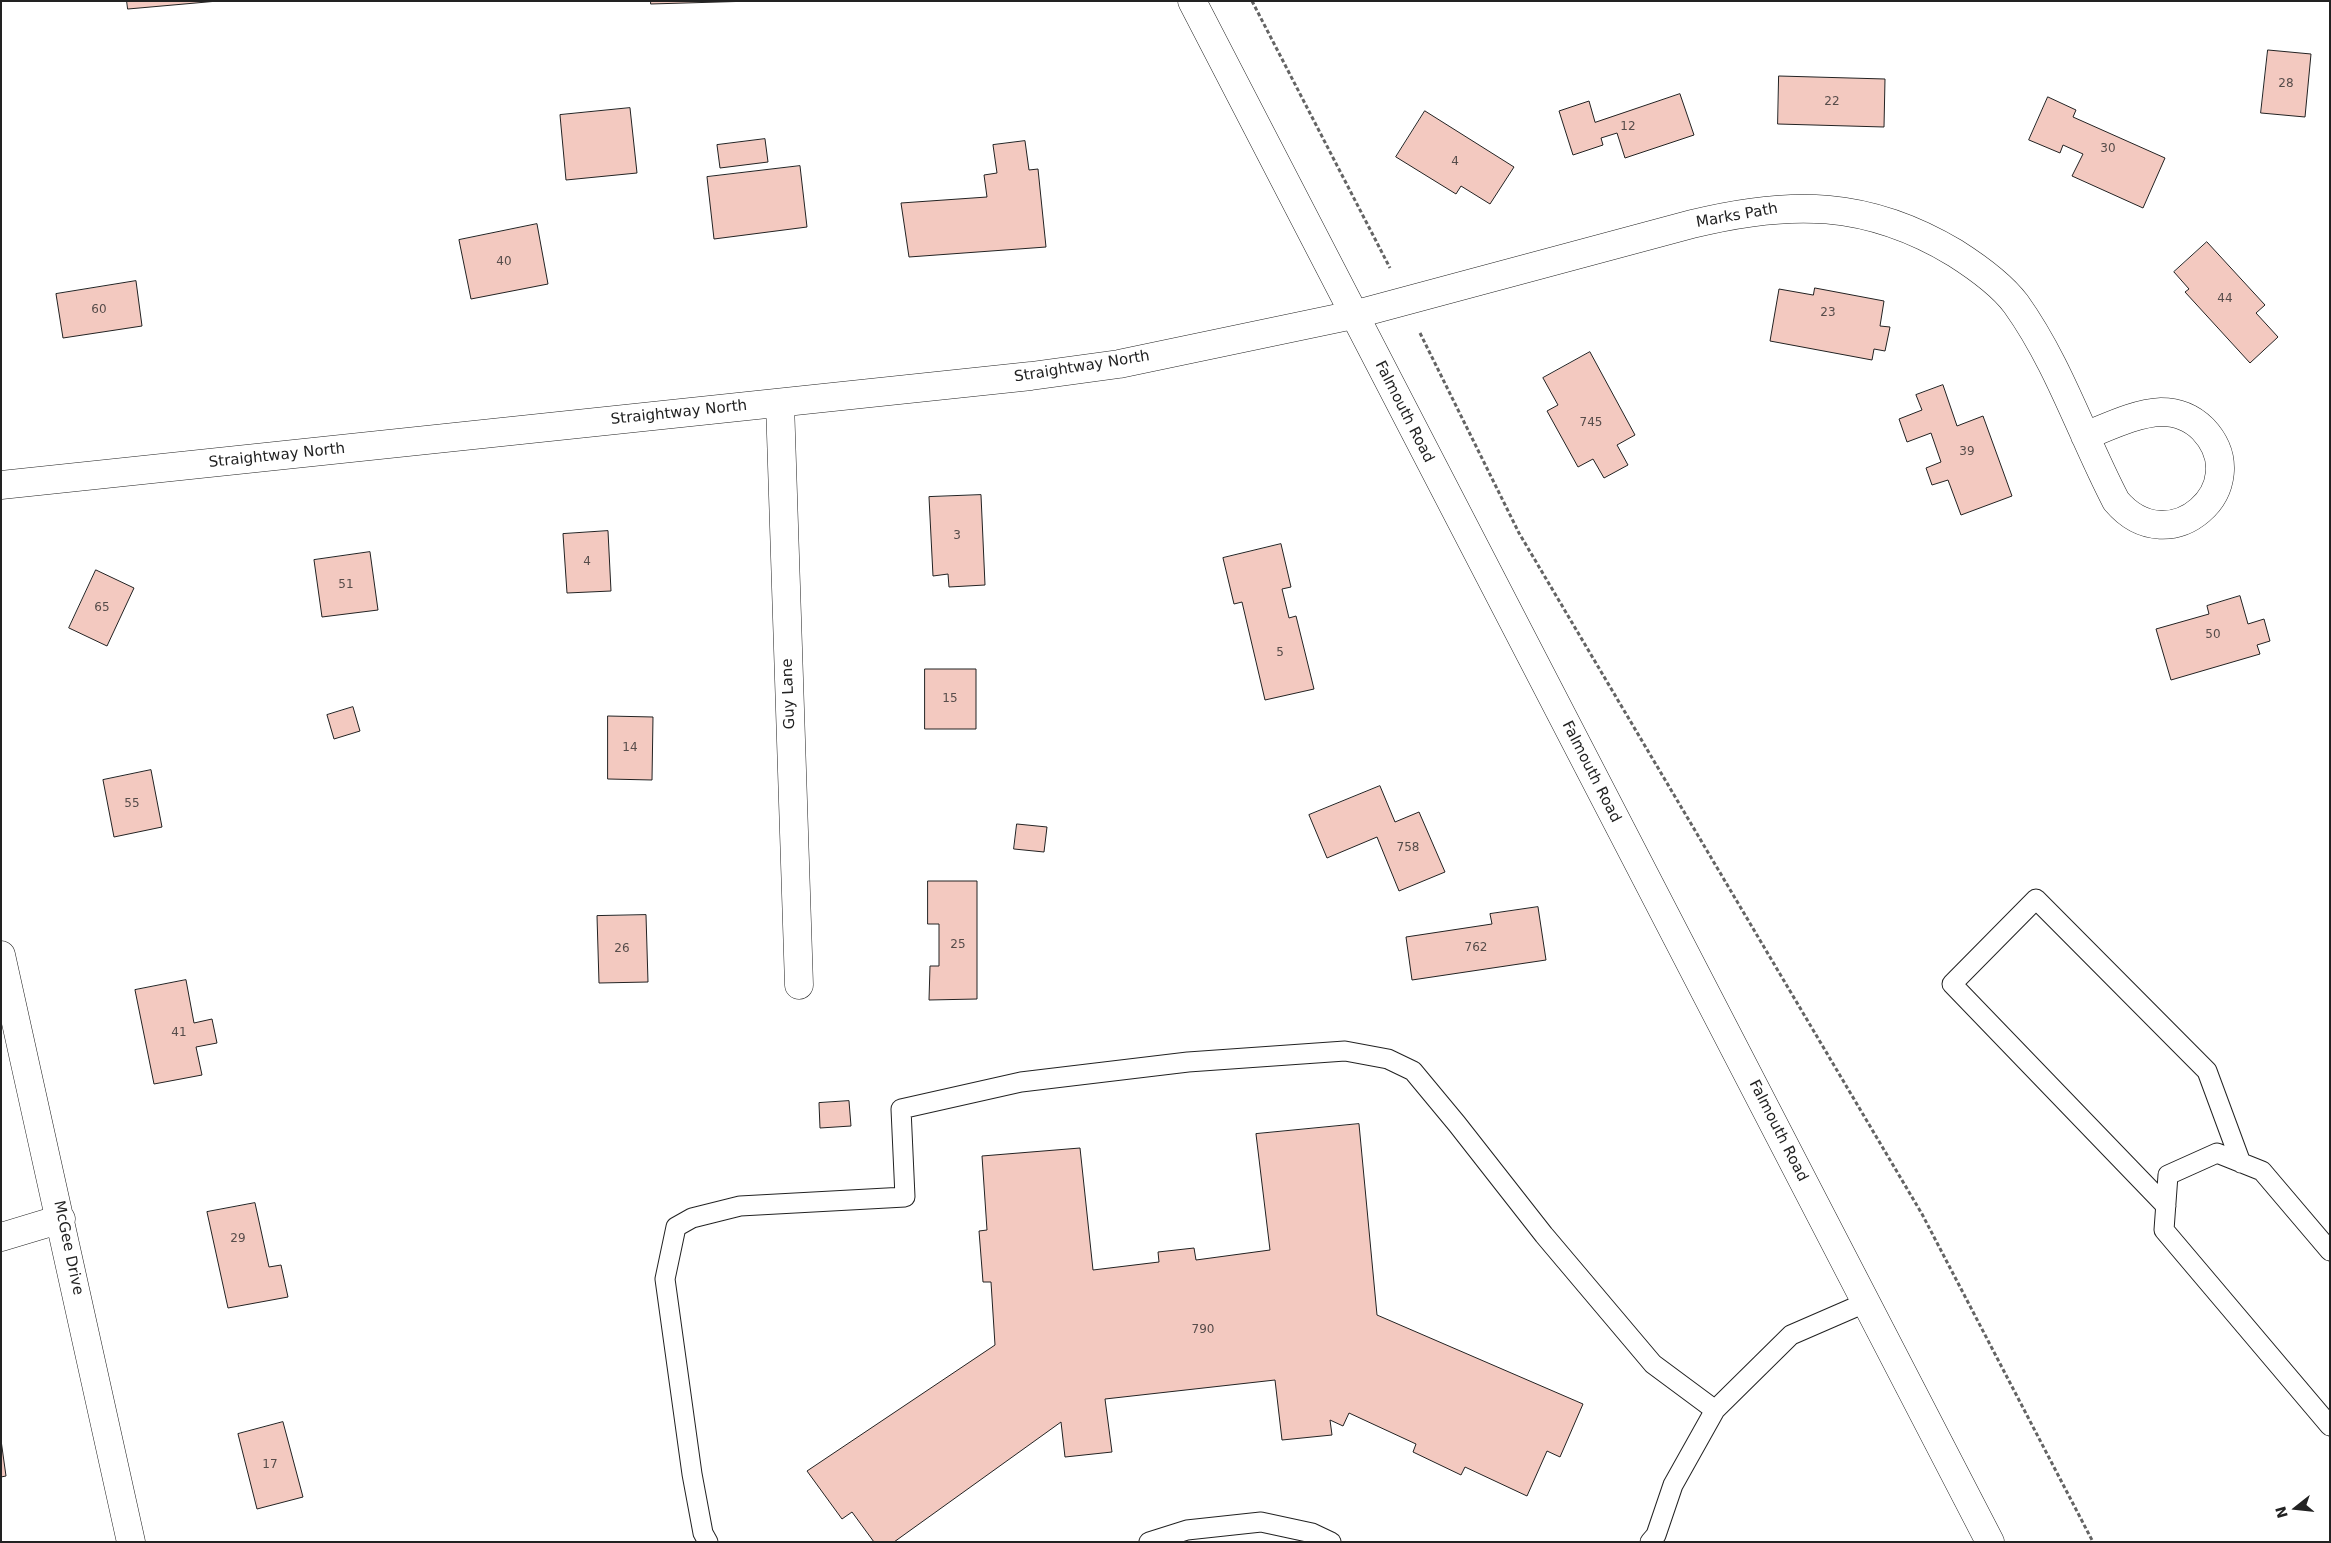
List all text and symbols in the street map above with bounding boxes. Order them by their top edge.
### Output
house number: 28 [2278,77,2294,91]
house number: 22 [1824,95,1840,109]
house number: 12 [1620,120,1636,134]
house number: 30 [2100,142,2116,156]
house number: 4 [1451,155,1459,169]
street label: Marks Path [1695,200,1779,232]
house number: 40 [496,255,512,269]
house number: 44 [2217,292,2233,306]
house number: 60 [91,303,107,317]
house number: 23 [1820,306,1836,320]
street label: Straightway North [1013,347,1151,387]
street label: Falmouth Road [1371,358,1437,466]
street label: Straightway North [610,397,748,429]
house number: 745 [1580,416,1602,430]
street label: Straightway North [208,440,346,472]
house number: 39 [1959,445,1975,459]
house number: 3 [953,529,961,543]
house number: 4 [583,555,591,569]
house number: 51 [338,578,354,592]
house number: 65 [94,601,110,615]
house number: 50 [2205,628,2221,642]
house number: 5 [1276,646,1284,660]
street label: Guy Lane [779,658,799,730]
house number: 15 [942,692,958,706]
street label: Falmouth Road [1558,718,1624,826]
house number: 14 [622,741,638,755]
house number: 55 [124,797,140,811]
house number: 758 [1397,841,1419,855]
house number: 25 [950,938,966,952]
house number: 762 [1465,941,1487,955]
house number: 26 [614,942,630,956]
house number: 41 [171,1026,187,1040]
street label: Falmouth Road [1745,1077,1811,1185]
street label: McGee Drive [49,1199,87,1297]
house number: 29 [230,1232,246,1246]
house number: 790 [1192,1323,1214,1337]
house number: 17 [262,1458,278,1472]
north arrow [2271,1483,2321,1533]
text: N [2272,1504,2291,1520]

